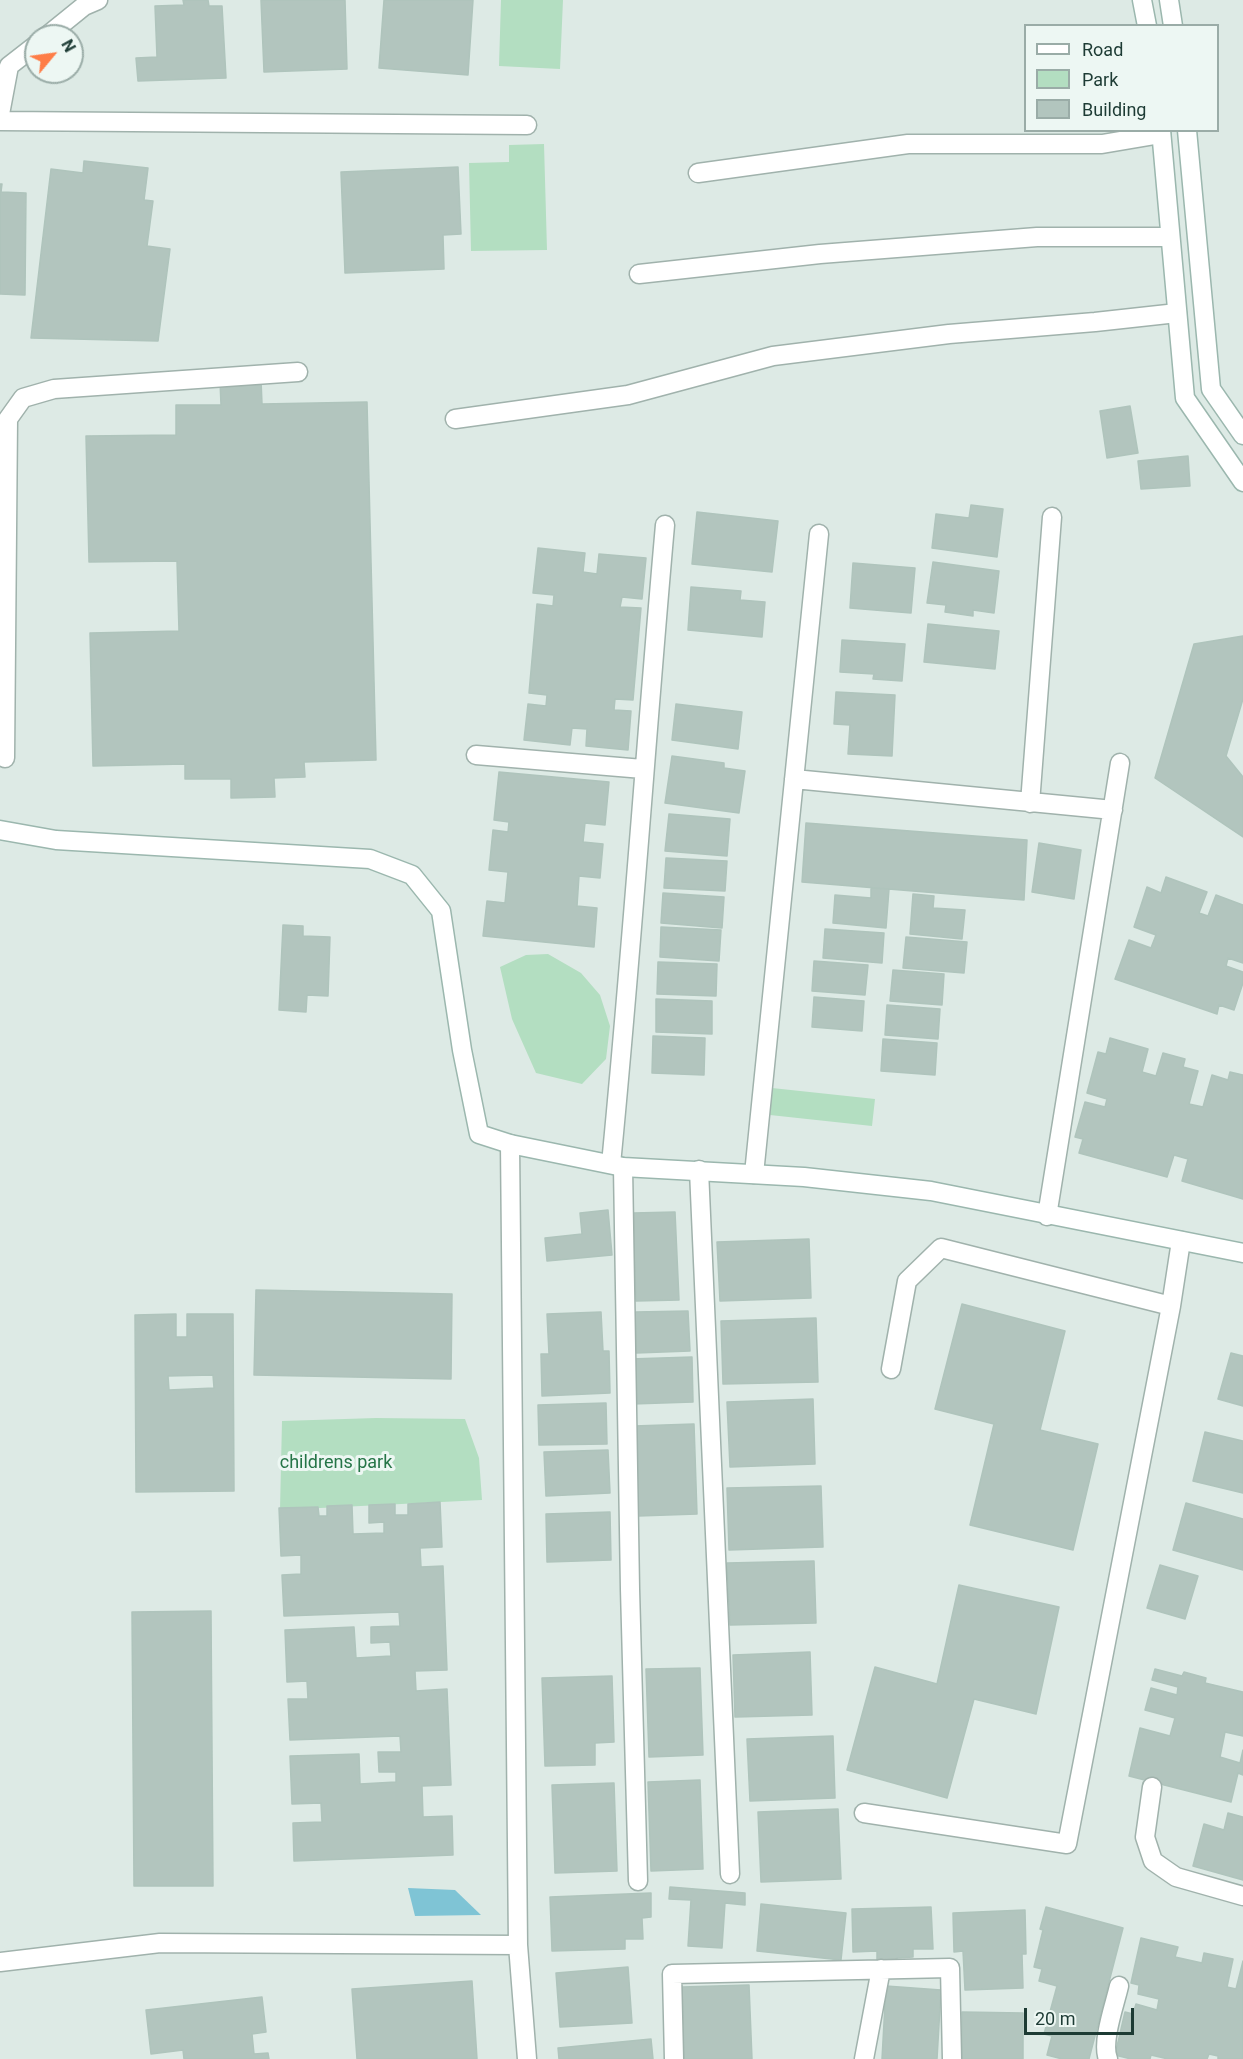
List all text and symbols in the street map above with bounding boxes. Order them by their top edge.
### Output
north arrow [24,24,84,84]
legend [1024,24,1219,132]
text: N [57,36,79,56]
text: Road [1082,39,1123,60]
text: Park [1082,69,1118,90]
text: Building [1082,99,1146,120]
park label: childrens park [280,1452,392,1474]
scale bar [1027,1996,1136,2034]
text: 20 m [1035,2008,1075,2029]

